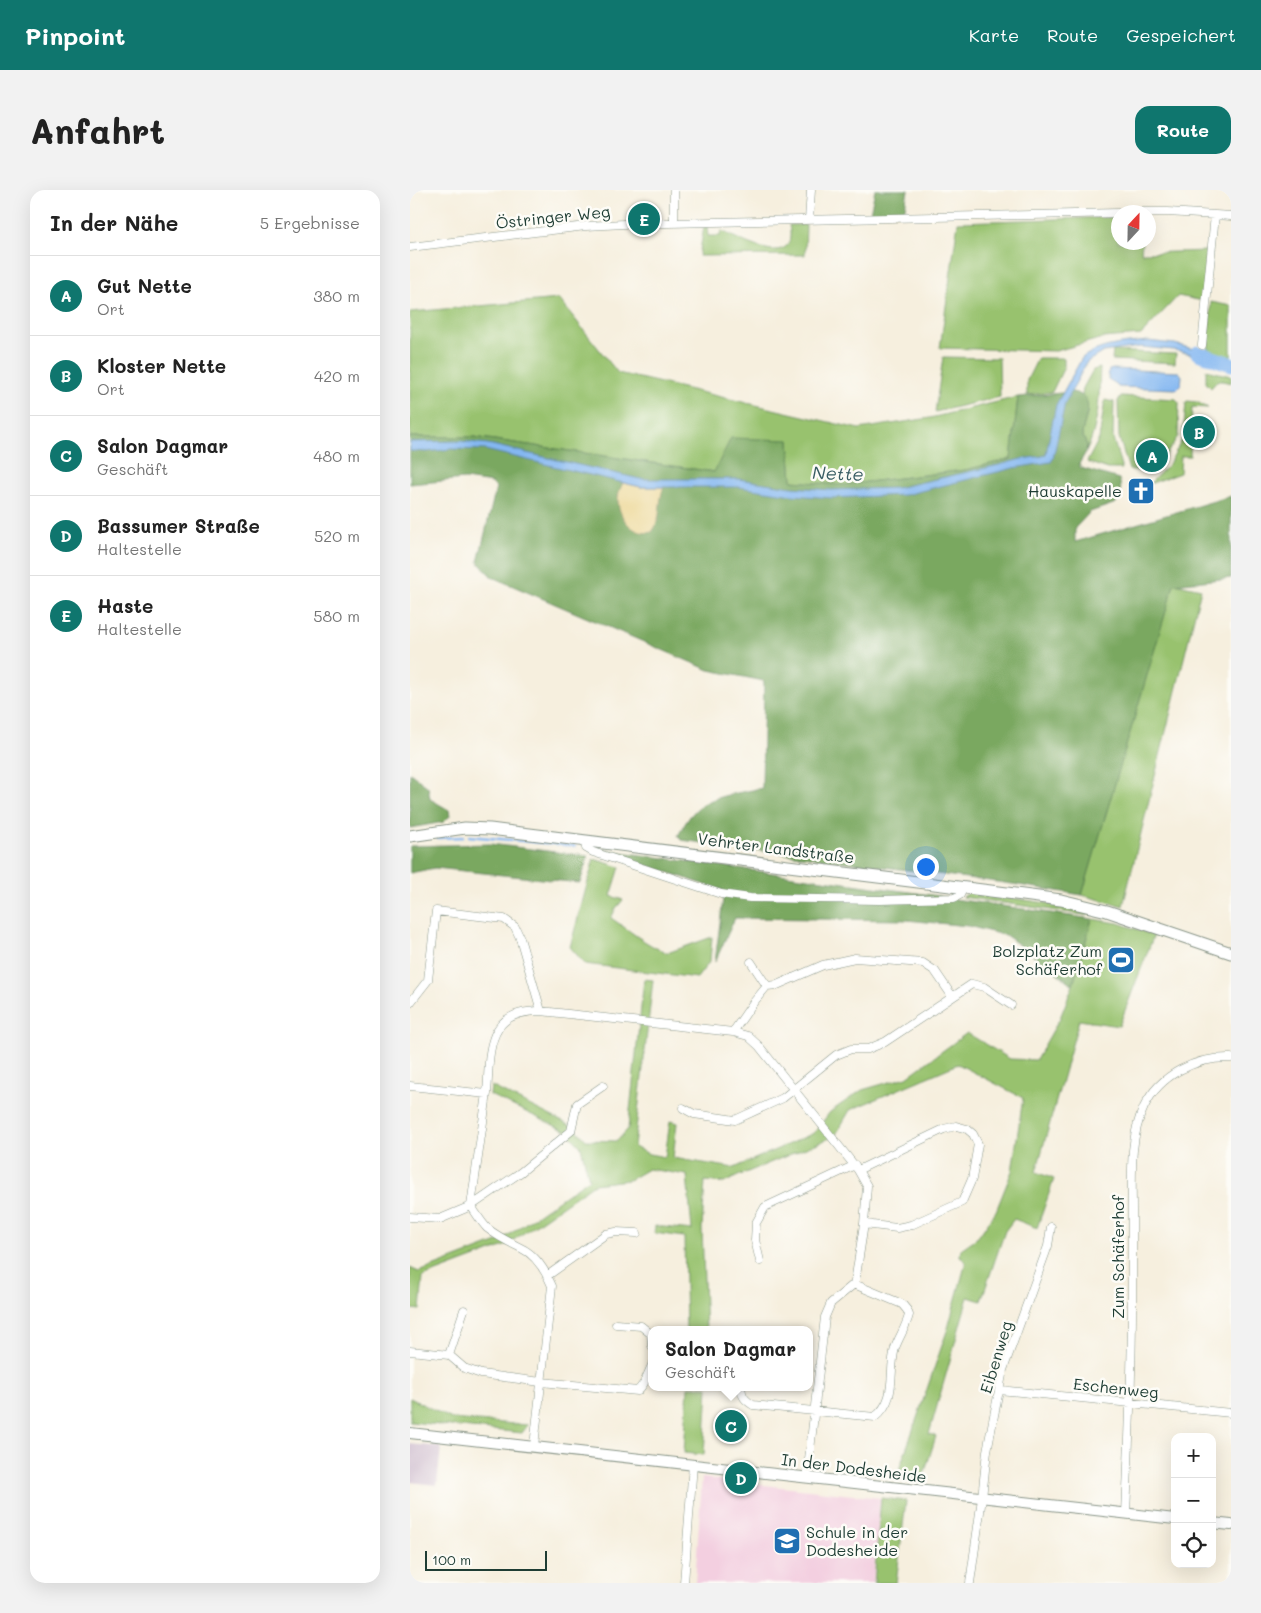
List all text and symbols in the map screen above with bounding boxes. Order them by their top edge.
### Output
text: Pinpoint [25,20,126,51]
text: Karte [969,23,1019,47]
text: Route [1047,23,1098,47]
text: Gespeichert [1126,23,1236,47]
button: Route [1135,106,1231,154]
text: Anfahrt [30,107,165,153]
street label: Östringer Weg [495,200,611,233]
pin: E [628,200,660,238]
north arrow [1111,205,1156,250]
text: In der Nähe [50,209,178,236]
text: 5 Ergebnisse [260,212,360,233]
text: Gut Nette [97,273,192,298]
text: A [60,285,72,306]
text: 380 m [313,285,360,306]
text: Ort [97,298,125,319]
text: Kloster Nette [97,353,226,378]
text: B [61,365,71,386]
text: 420 m [314,365,360,386]
text: Ort [97,378,125,399]
pin: B [1183,413,1215,451]
text: Salon Dagmar [97,433,228,458]
pin: A [1136,437,1168,475]
text: C [60,445,72,466]
text: 480 m [313,445,360,466]
text: Geschäft [97,458,168,479]
water label: Nette [812,460,864,486]
church icon: Hauskapelle [1126,476,1156,506]
place label: Hauskapelle [1028,480,1122,501]
text: Bassumer Straße [97,513,260,538]
text: D [60,525,72,546]
text: 520 m [314,525,360,546]
text: Haltestelle [97,538,182,559]
text: Haste [97,593,153,618]
text: E [61,605,71,626]
text: 580 m [313,605,360,626]
text: Haltestelle [97,618,182,639]
street label: Vehrter Landstraße [697,827,856,868]
your location [913,854,939,880]
place label: Bolzplatz Zum Schäferhof [992,940,1103,979]
sports icon: Bolzplatz Zum Schäferhof [1106,945,1136,975]
street label: Zum Schäferhof [1107,1194,1128,1319]
street label: Eibenweg [975,1318,1016,1396]
popup [648,1326,813,1391]
text: Salon Dagmar [665,1336,796,1361]
text: Geschäft [665,1361,736,1382]
street label: Eschenweg [1072,1373,1160,1402]
pin: C [715,1407,747,1445]
map controls [1171,1433,1216,1568]
button: + [1171,1433,1216,1478]
street label: In der Dodesheide [780,1448,928,1487]
pin: D [725,1459,757,1497]
button: − [1171,1478,1216,1523]
place label: Schule in der Dodesheide [806,1521,908,1560]
button: locate [1171,1523,1216,1568]
school or university icon: Schule in der Dodesheide [772,1526,802,1556]
scale bar [425,1548,548,1571]
text: 100 m [432,1550,471,1569]

